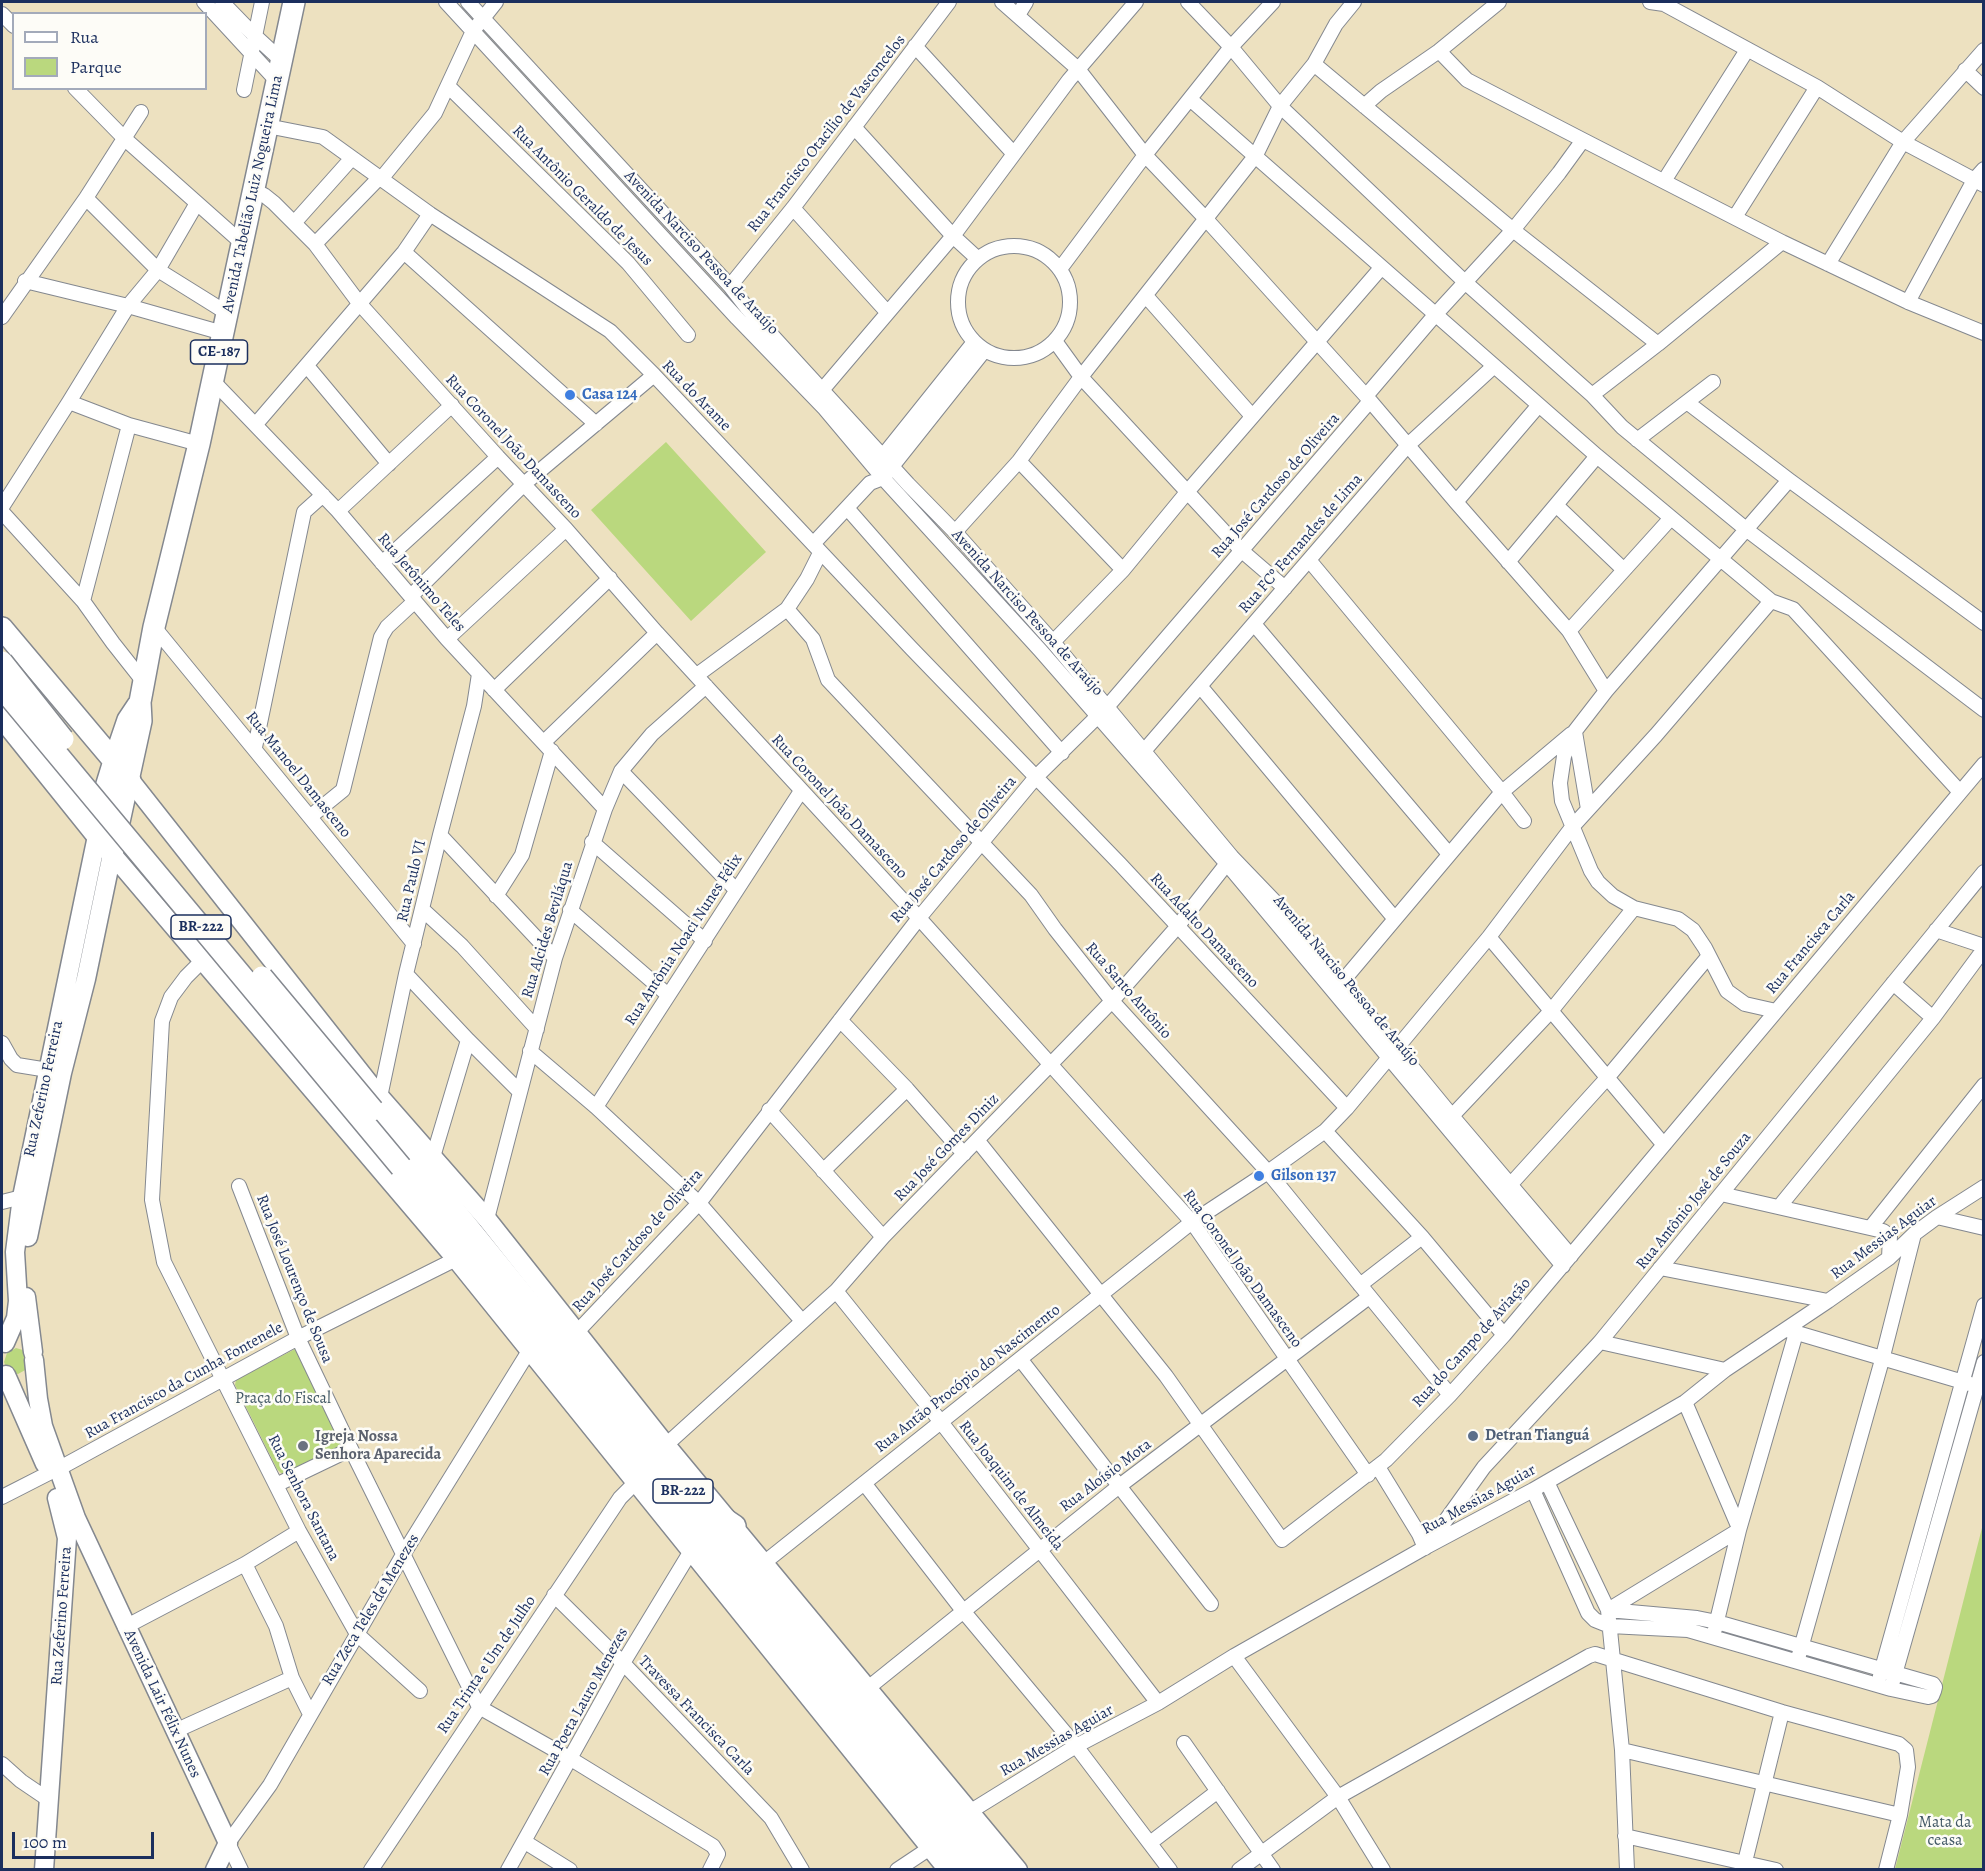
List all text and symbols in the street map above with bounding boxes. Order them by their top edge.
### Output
legend [12,12,207,90]
text: Rua [70,25,99,49]
street label: Rua Francisco Otacilio de Vasconcelos [744,31,910,237]
text: Parque [70,55,122,79]
street label: Avenida Tabelião Luiz Nogueira Lima [218,73,288,315]
street label: Rua Antônio Geraldo de Jesus [508,122,656,270]
street label: Avenida Narciso Pessoa de Araújo [620,167,782,339]
road number: CE-187 [190,340,248,364]
street label: Rua do Arame [657,357,735,435]
street label: Rua Coronel João Damasceno [441,371,585,523]
place label: Casa 124 [582,385,638,405]
marker: Casa 124 [563,388,577,402]
street label: Rua José Cardoso de Oliveira [1208,410,1344,562]
street label: Rua FCº Fernandes de Lima [1235,470,1367,618]
street label: Avenida Narciso Pessoa de Araújo [947,526,1107,700]
street label: Rua Jerônimo Teles [373,530,469,636]
street label: Rua Manoel Damasceno [241,708,355,842]
street label: Rua Coronel João Damasceno [767,731,911,883]
street label: Rua José Cardoso de Oliveira [887,773,1021,927]
street label: Rua Paulo VI [393,838,431,924]
street label: Rua Antônia Noaci Nunes Félix [621,851,747,1029]
street label: Rua Alcides Beviláqua [518,859,578,1001]
street label: Rua Adalto Damasceno [1146,869,1262,993]
street label: Rua Francisca Carla [1762,888,1860,998]
street label: Avenida Narciso Pessoa de Araújo [1269,891,1423,1071]
road number: BR-222 [171,915,231,939]
street label: Rua Santo Antônio [1081,939,1175,1043]
street label: Rua Zeferino Ferreira [20,1019,68,1159]
street label: Rua José Gomes Diniz [891,1090,1003,1206]
street label: Rua Antônio José de Souza [1632,1128,1756,1274]
street label: Rua José Cardoso de Oliveira [569,1166,707,1316]
place label: Gilson 137 [1271,1166,1336,1186]
marker: Gilson 137 [1252,1169,1266,1183]
street label: Rua Coronel João Damasceno [1178,1186,1306,1352]
street label: Rua José Lourenço de Sousa [251,1192,337,1366]
street label: Rua Messias Aguiar [1827,1192,1941,1284]
street label: Rua do Campo de Aviação [1409,1274,1535,1412]
street label: Rua Antão Procópio do Nascimento [871,1301,1065,1457]
street label: Rua Francisco da Cunha Fontenele [82,1318,286,1444]
park label: Praça do Fiscal [235,1389,331,1409]
street label: Rua Joaquim de Almeida [954,1417,1068,1555]
place label: Detran Tianguá [1485,1426,1589,1446]
place label: Igreja Nossa Senhora Aparecida [315,1427,441,1465]
marker: Detran Tianguá [1466,1429,1480,1443]
street label: Rua Senhora Santana [263,1432,343,1564]
street label: Rua Aloísio Mota [1056,1435,1156,1517]
marker: Igreja Nossa Senhora Aparecida [296,1439,310,1453]
street label: Rua Messias Aguiar [1419,1461,1539,1539]
road number: BR-222 [653,1479,713,1503]
street label: Rua Zeca Teles de Menezes [318,1531,424,1689]
street label: Rua Zeferino Ferreira [48,1546,76,1686]
street label: Rua Trinta e Um de Julho [434,1592,540,1738]
street label: Rua Poeta Lauro Menezes [535,1625,633,1779]
street label: Avenida Lair Félix Nunes [119,1627,205,1781]
street label: Travessa Francisca Carla [634,1652,758,1780]
street label: Rua Messias Aguiar [997,1701,1117,1781]
park label: Mata da ceasa [1919,1813,1971,1851]
scale bar [15,1820,158,1858]
text: 100 m [23,1830,67,1854]

